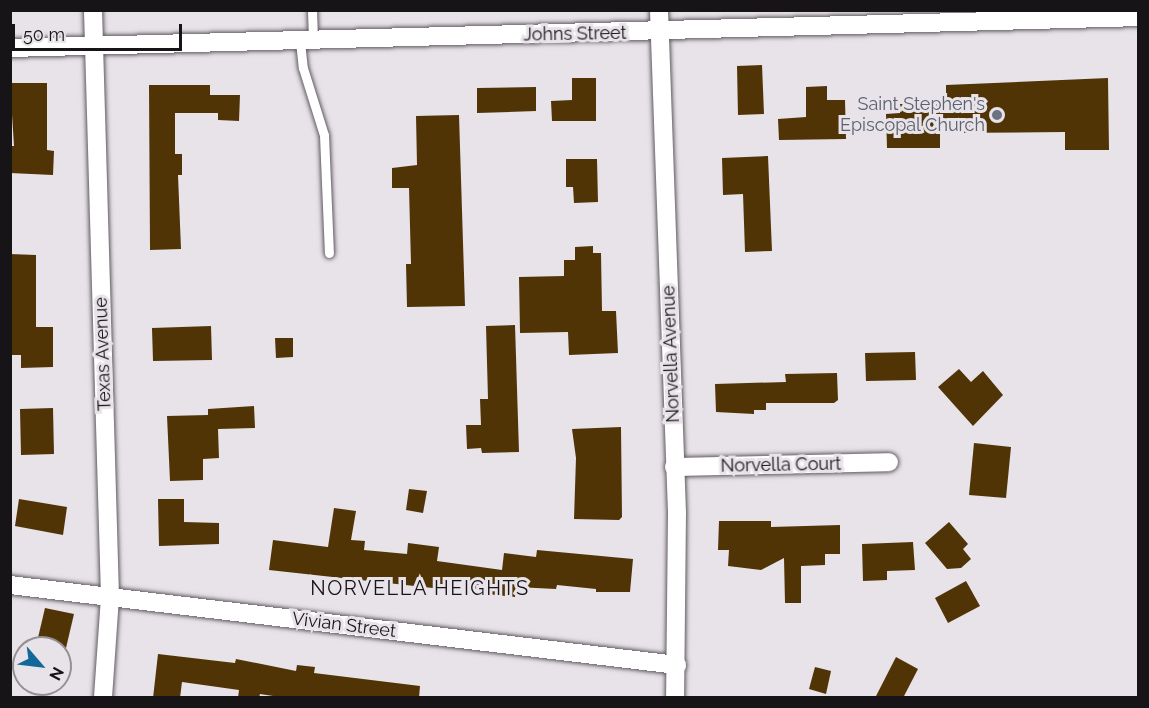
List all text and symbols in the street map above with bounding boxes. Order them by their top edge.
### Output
scale bar [15,12,184,50]
street label: Johns Street [523,22,627,46]
text: 50 m [23,24,65,45]
place label: Saint Stephen's Episcopal Church [840,94,985,136]
marker: Saint Stephen's Episcopal Church [990,108,1004,122]
street label: Norvella Avenue [658,285,684,423]
street label: Texas Avenue [90,296,116,412]
street label: Norvella Court [720,453,842,477]
district label: NORVELLA HEIGHTS [310,576,530,600]
street label: Vivian Street [291,608,397,642]
north arrow [12,636,72,696]
text: N [45,664,68,684]

